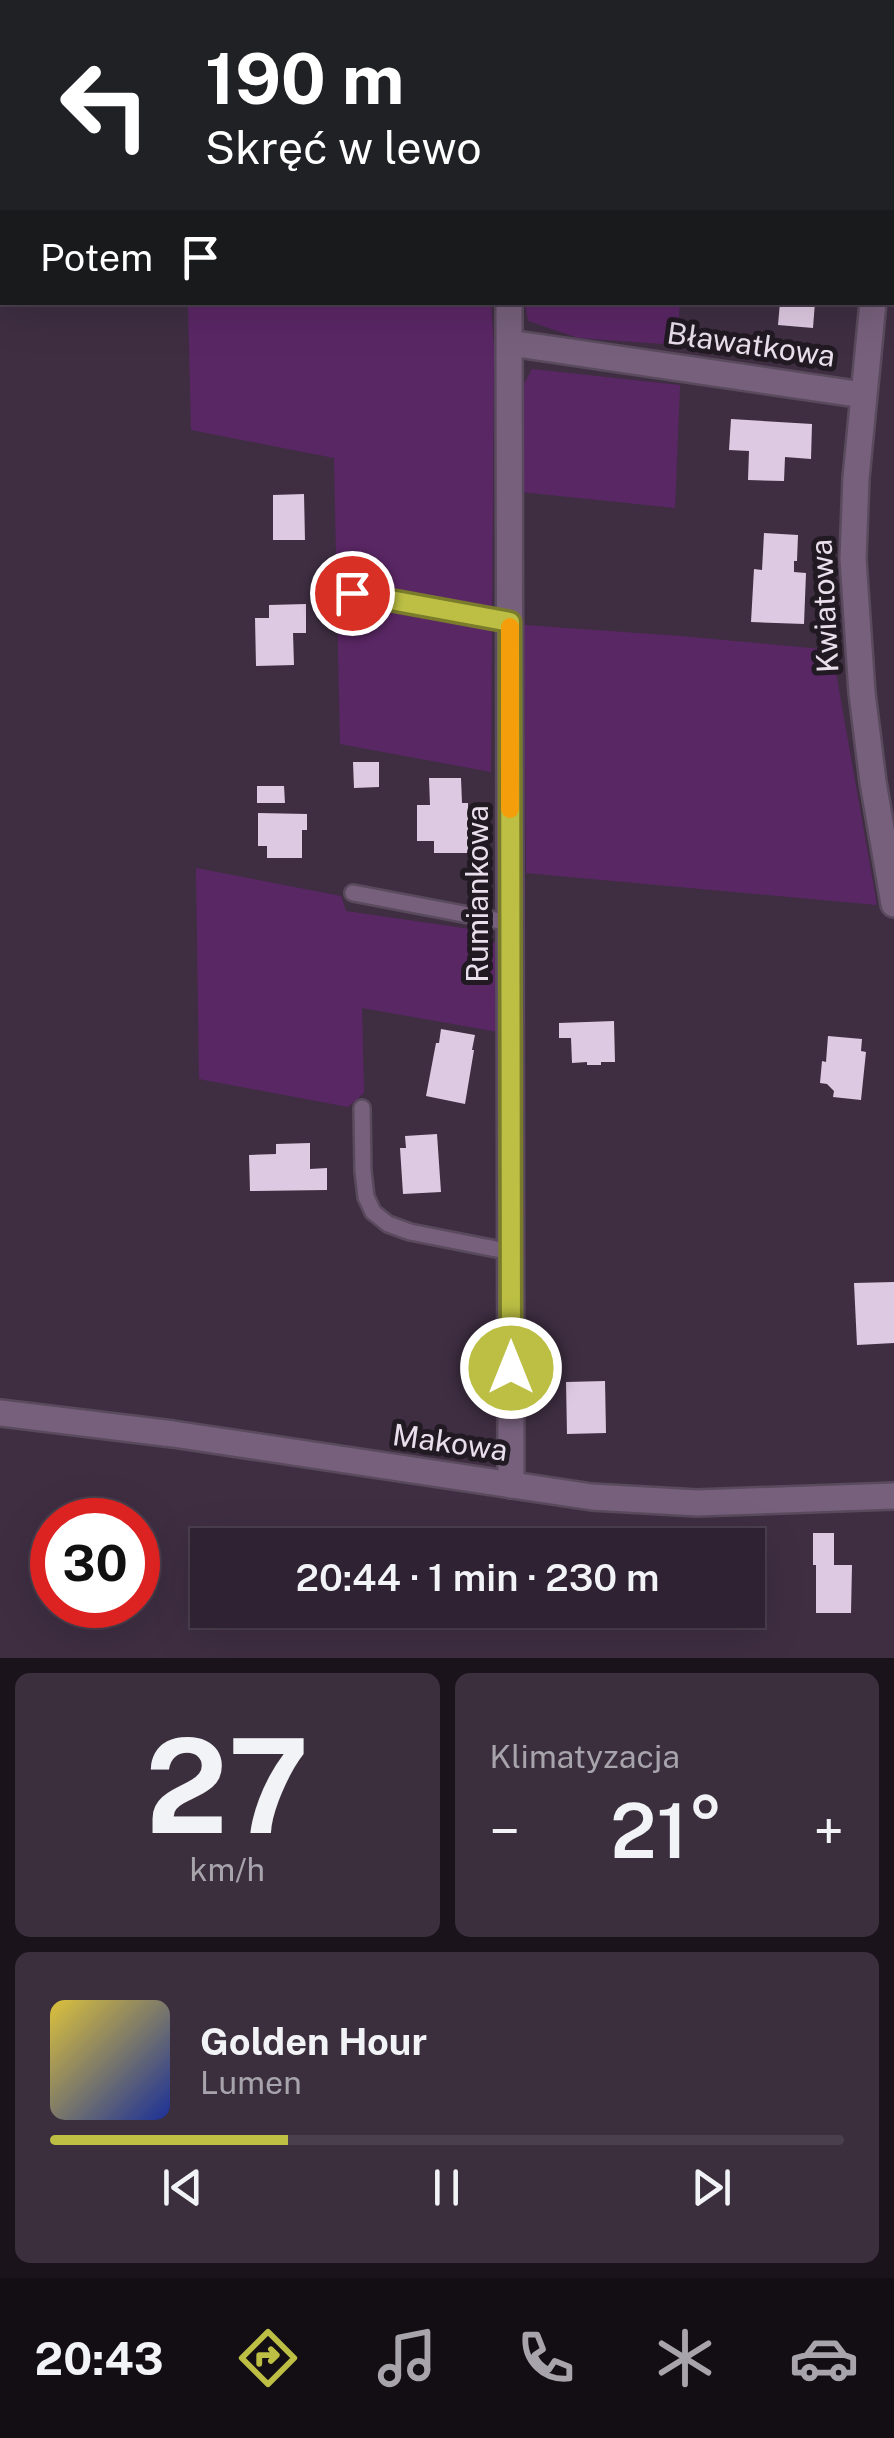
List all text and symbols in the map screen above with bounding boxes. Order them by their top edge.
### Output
text: 190 m [205,37,404,120]
icon: left [40,40,170,170]
text: Skręć w lewo [205,121,482,174]
icon: arrive [173,230,228,285]
text: Potem [40,235,153,280]
street label: Bławatkowa [665,314,838,374]
street label: Kwiatowa [803,538,845,674]
pin [310,551,395,636]
icon: arrive [325,566,380,621]
street label: Rumiankowa [459,805,495,983]
position arrow [459,1316,563,1420]
street label: Makowa [390,1416,510,1468]
speed limit sign: 30 [30,1498,160,1628]
text: 20:44 · 1 min · 230 m [295,1555,660,1600]
text: 27 [145,1710,309,1862]
text: Klimatyzacja [490,1738,680,1775]
text: 21° [610,1787,723,1875]
text: − [490,1799,520,1863]
text: + [814,1799,844,1863]
text: km/h [190,1851,265,1888]
text: Golden Hour [200,2019,427,2064]
text: Lumen [200,2064,302,2101]
icon: previous [155,2160,210,2215]
icon: pause [419,2160,474,2215]
icon: next [684,2160,739,2215]
icon: directions [233,2323,303,2393]
icon: music [372,2323,442,2393]
icon: phone [511,2323,581,2393]
icon: climate [650,2323,720,2393]
icon: car [789,2323,859,2393]
text: 20:43 [35,2332,164,2385]

